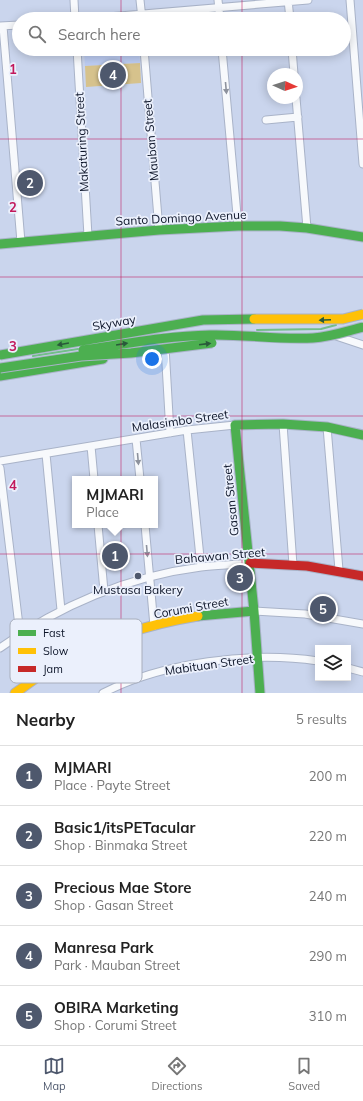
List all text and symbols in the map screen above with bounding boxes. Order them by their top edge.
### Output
search box [12,12,351,56]
icon: search [26,23,48,45]
text: Search here [58,25,140,44]
pin: 4 [100,60,126,90]
text: 1 [9,61,17,77]
north arrow [267,68,303,104]
one-way arrow [222,82,229,94]
street label: Makaturing Street [71,92,92,192]
street label: Mauban Street [139,98,162,182]
pin: 2 [17,168,43,198]
text: 2 [9,199,17,215]
street label: Santo Domingo Avenue [115,207,247,228]
street label: Skyway [91,311,137,334]
one-way arrow [319,316,331,323]
text: 3 [9,338,17,354]
one-way arrow [199,340,211,347]
one-way arrow [115,341,128,347]
one-way arrow [57,342,69,348]
your location [142,349,162,369]
street label: Malasimbo Street [131,406,229,435]
one-way arrow [135,453,142,465]
street label: Gasan Street [219,463,242,537]
popup [72,476,158,528]
text: 4 [9,477,17,493]
text: MJMARI [86,485,144,504]
text: Place [86,504,119,520]
pin: 1 [102,541,128,571]
street label: Bahawan Street [174,544,266,567]
one-way arrow [144,545,150,557]
pin: 3 [227,563,253,593]
marker: Mustasa Bakery [133,571,143,581]
place label: Mustasa Bakery [93,582,184,597]
street label: Corumi Street [152,594,229,621]
pin: 5 [310,594,336,624]
legend [10,619,142,683]
text: Fast [43,626,65,640]
text: Slow [43,644,69,658]
map controls [315,645,351,681]
button: layers [315,645,351,681]
street label: Mabituan Street [164,651,254,678]
text: Jam [43,662,63,676]
text: Nearby [16,709,75,730]
text: 5 results [296,711,347,727]
text: MJMARI [54,758,112,777]
text: 1 [25,768,33,784]
text: 200 m [309,768,347,784]
text: Place · Payte Street [54,777,170,793]
text: Basic1/itsPETacular [54,818,195,837]
text: 2 [25,828,33,844]
text: 220 m [309,828,347,844]
text: Shop · Binmaka Street [54,837,187,853]
text: Precious Mae Store [54,878,192,897]
text: 3 [25,888,33,904]
text: 240 m [309,888,347,904]
text: Shop · Gasan Street [54,897,173,913]
text: Manresa Park [54,938,153,957]
text: 4 [25,948,33,964]
text: 290 m [309,948,347,964]
text: Park · Mauban Street [54,957,180,973]
text: OBIRA Marketing [54,998,179,1017]
text: 5 [25,1008,33,1024]
text: 310 m [309,1008,347,1024]
text: Shop · Corumi Street [54,1017,177,1033]
tab: Map [43,1055,66,1093]
tab: Directions [152,1055,202,1093]
tab: Saved [288,1055,320,1093]

